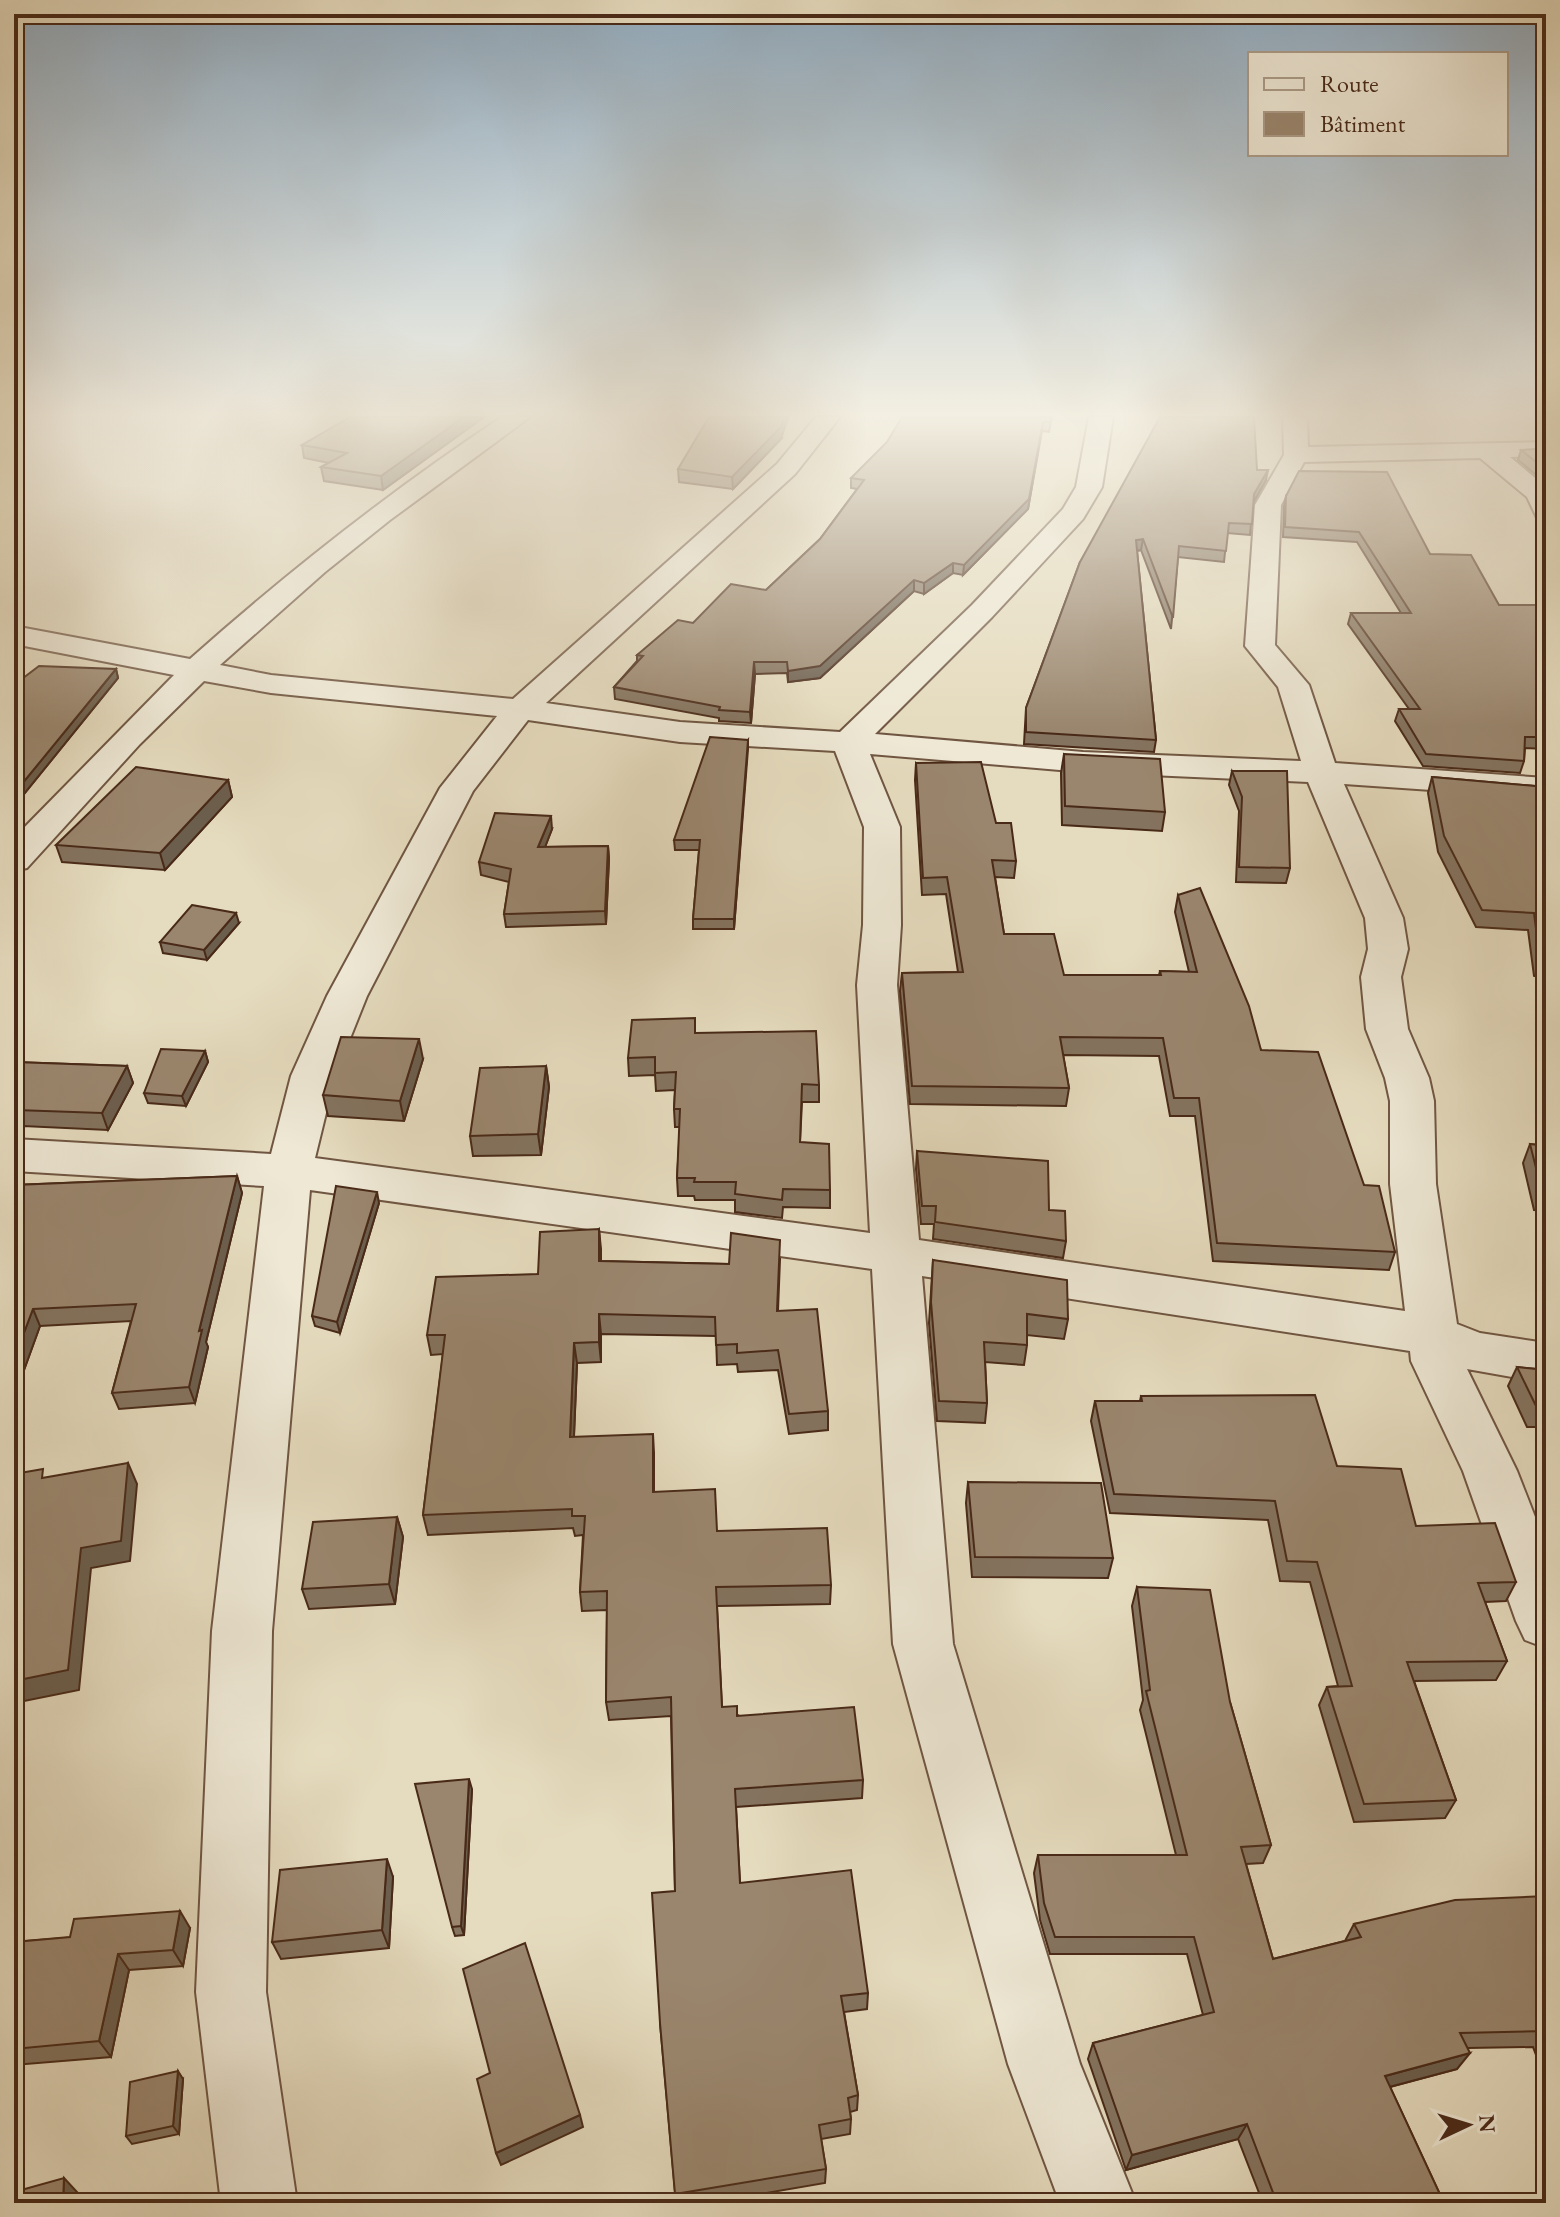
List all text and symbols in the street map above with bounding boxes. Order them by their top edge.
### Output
legend [1248,52,1508,156]
text: Route [1320,68,1379,99]
text: Bâtiment [1320,108,1406,139]
north arrow [1428,2085,1508,2165]
text: N [1472,2114,1503,2134]

